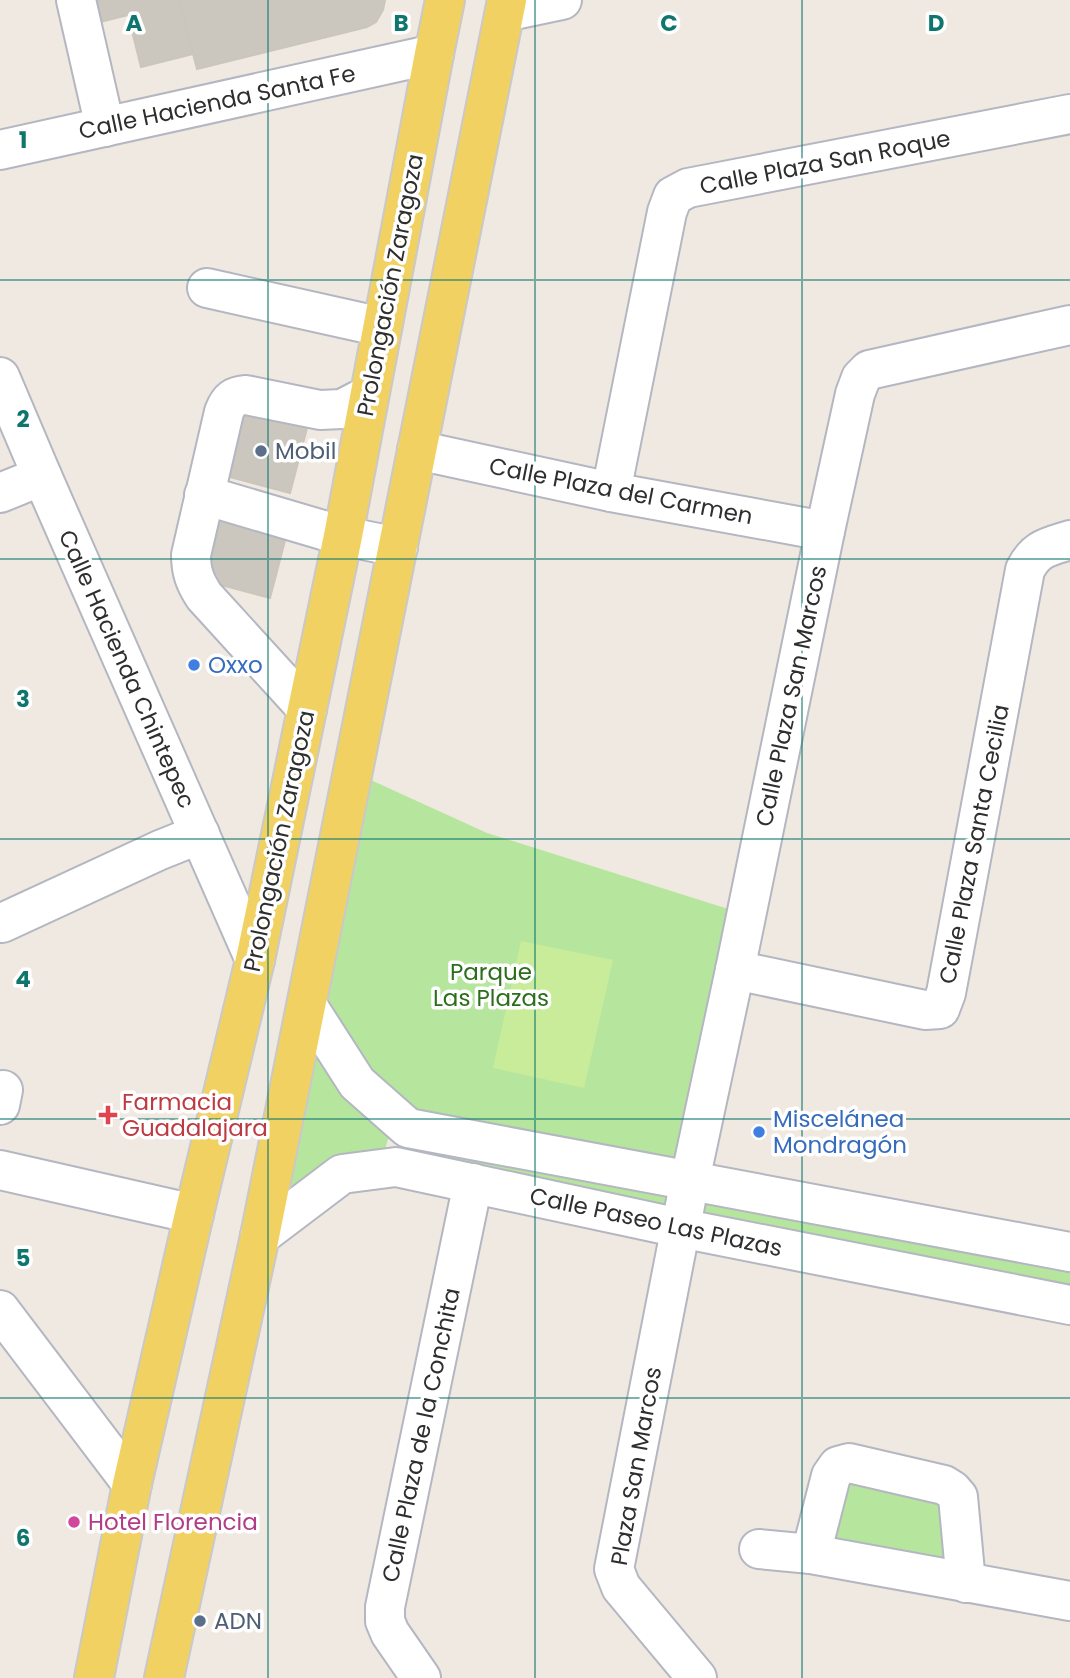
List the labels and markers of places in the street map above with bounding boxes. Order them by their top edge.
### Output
place label: Mobil [275,435,336,467]
marker: Mobil [253,443,269,459]
place label: Oxxo [208,649,263,681]
marker: Oxxo [186,657,202,673]
place label: Farmacia Guadalajara [122,1086,268,1144]
place label: Miscelánea Mondragón [773,1103,907,1161]
marker: Farmacia Guadalajara [100,1107,116,1123]
marker: Miscelánea Mondragón [751,1124,767,1140]
place label: Hotel Florencia [88,1506,258,1538]
marker: Hotel Florencia [66,1514,82,1530]
place label: ADN [214,1605,262,1637]
marker: ADN [192,1613,208,1629]

